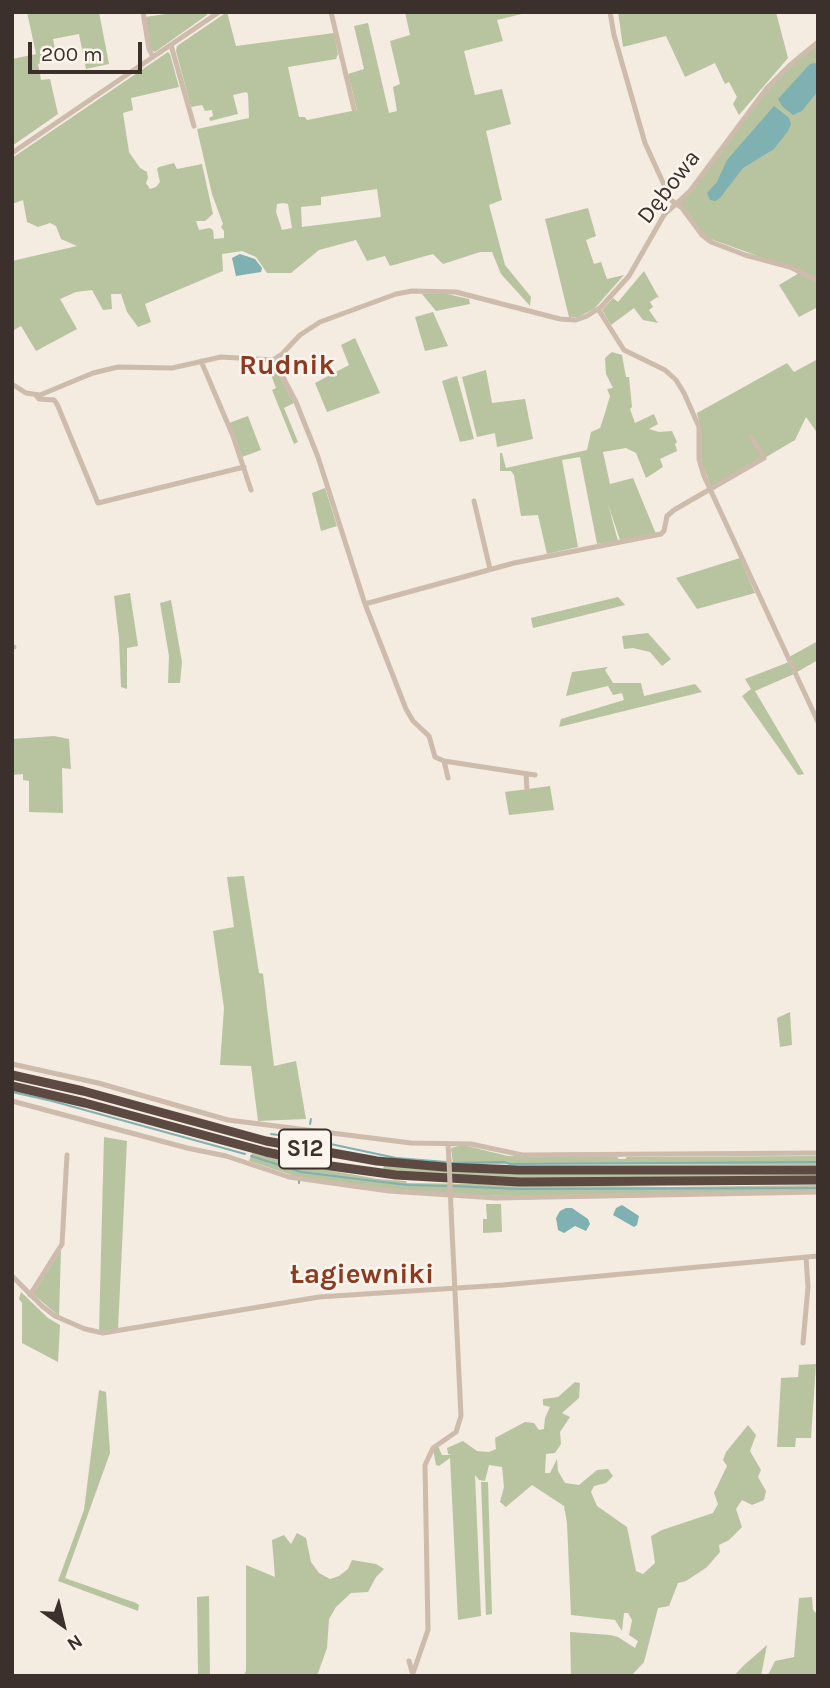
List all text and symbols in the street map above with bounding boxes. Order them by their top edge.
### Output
scale bar [32,28,145,72]
text: 200 m [41,42,103,66]
street label: Dębowa [631,144,707,230]
district label: Rudnik [239,349,335,383]
road number: S12 [279,1130,331,1168]
district label: Łagiewniki [290,1258,434,1292]
north arrow [28,1590,98,1660]
text: N [63,1629,87,1655]

